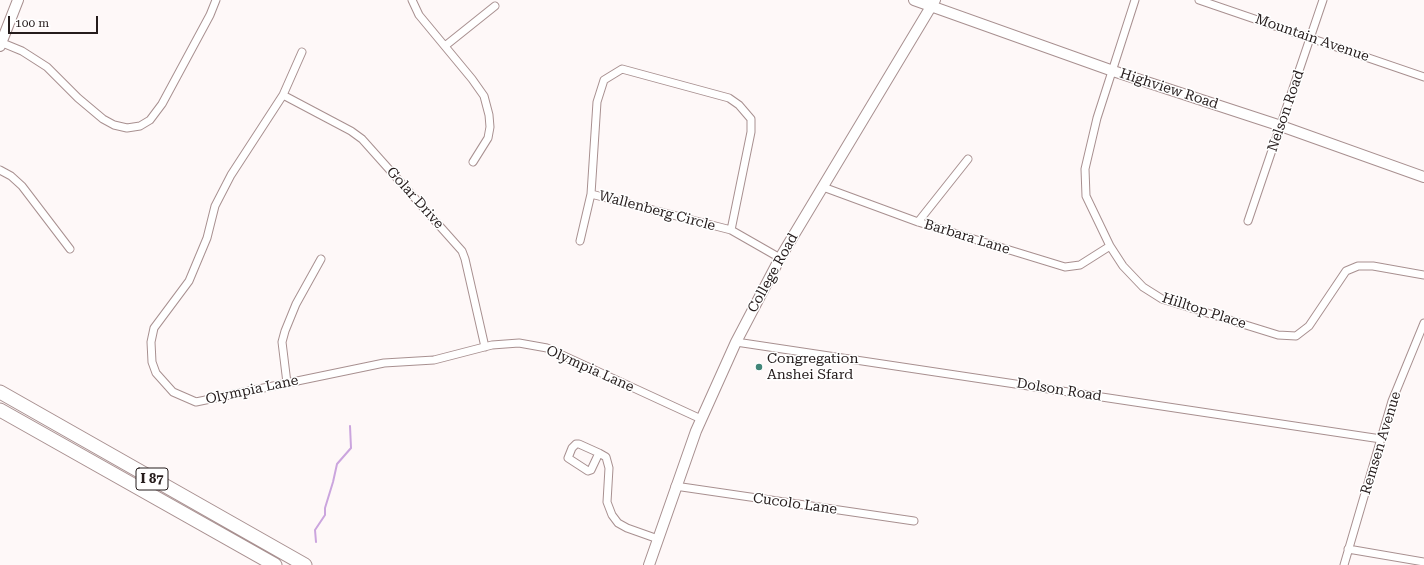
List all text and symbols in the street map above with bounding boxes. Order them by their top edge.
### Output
scale bar [10,8,100,34]
street label: Mountain Avenue [1253,11,1371,65]
text: 100 m [15,16,49,30]
street label: Highview Road [1118,65,1220,113]
street label: Nelson Road [1264,68,1308,154]
street label: Golar Drive [383,164,447,232]
street label: Wallenberg Circle [597,187,717,235]
street label: Barbara Lane [922,216,1012,258]
street label: College Road [744,230,802,316]
street label: Hilltop Place [1160,290,1248,332]
street label: Olympia Lane [543,342,637,396]
place label: Congregation Anshei Sfard [767,351,858,384]
marker: Congregation Anshei Sfard [754,362,764,372]
street label: Olympia Lane [204,372,300,408]
street label: Dolson Road [1015,375,1103,405]
street label: Remsen Avenue [1357,389,1405,497]
road number: I 87 [136,468,168,490]
street label: Cucolo Lane [752,490,838,518]

